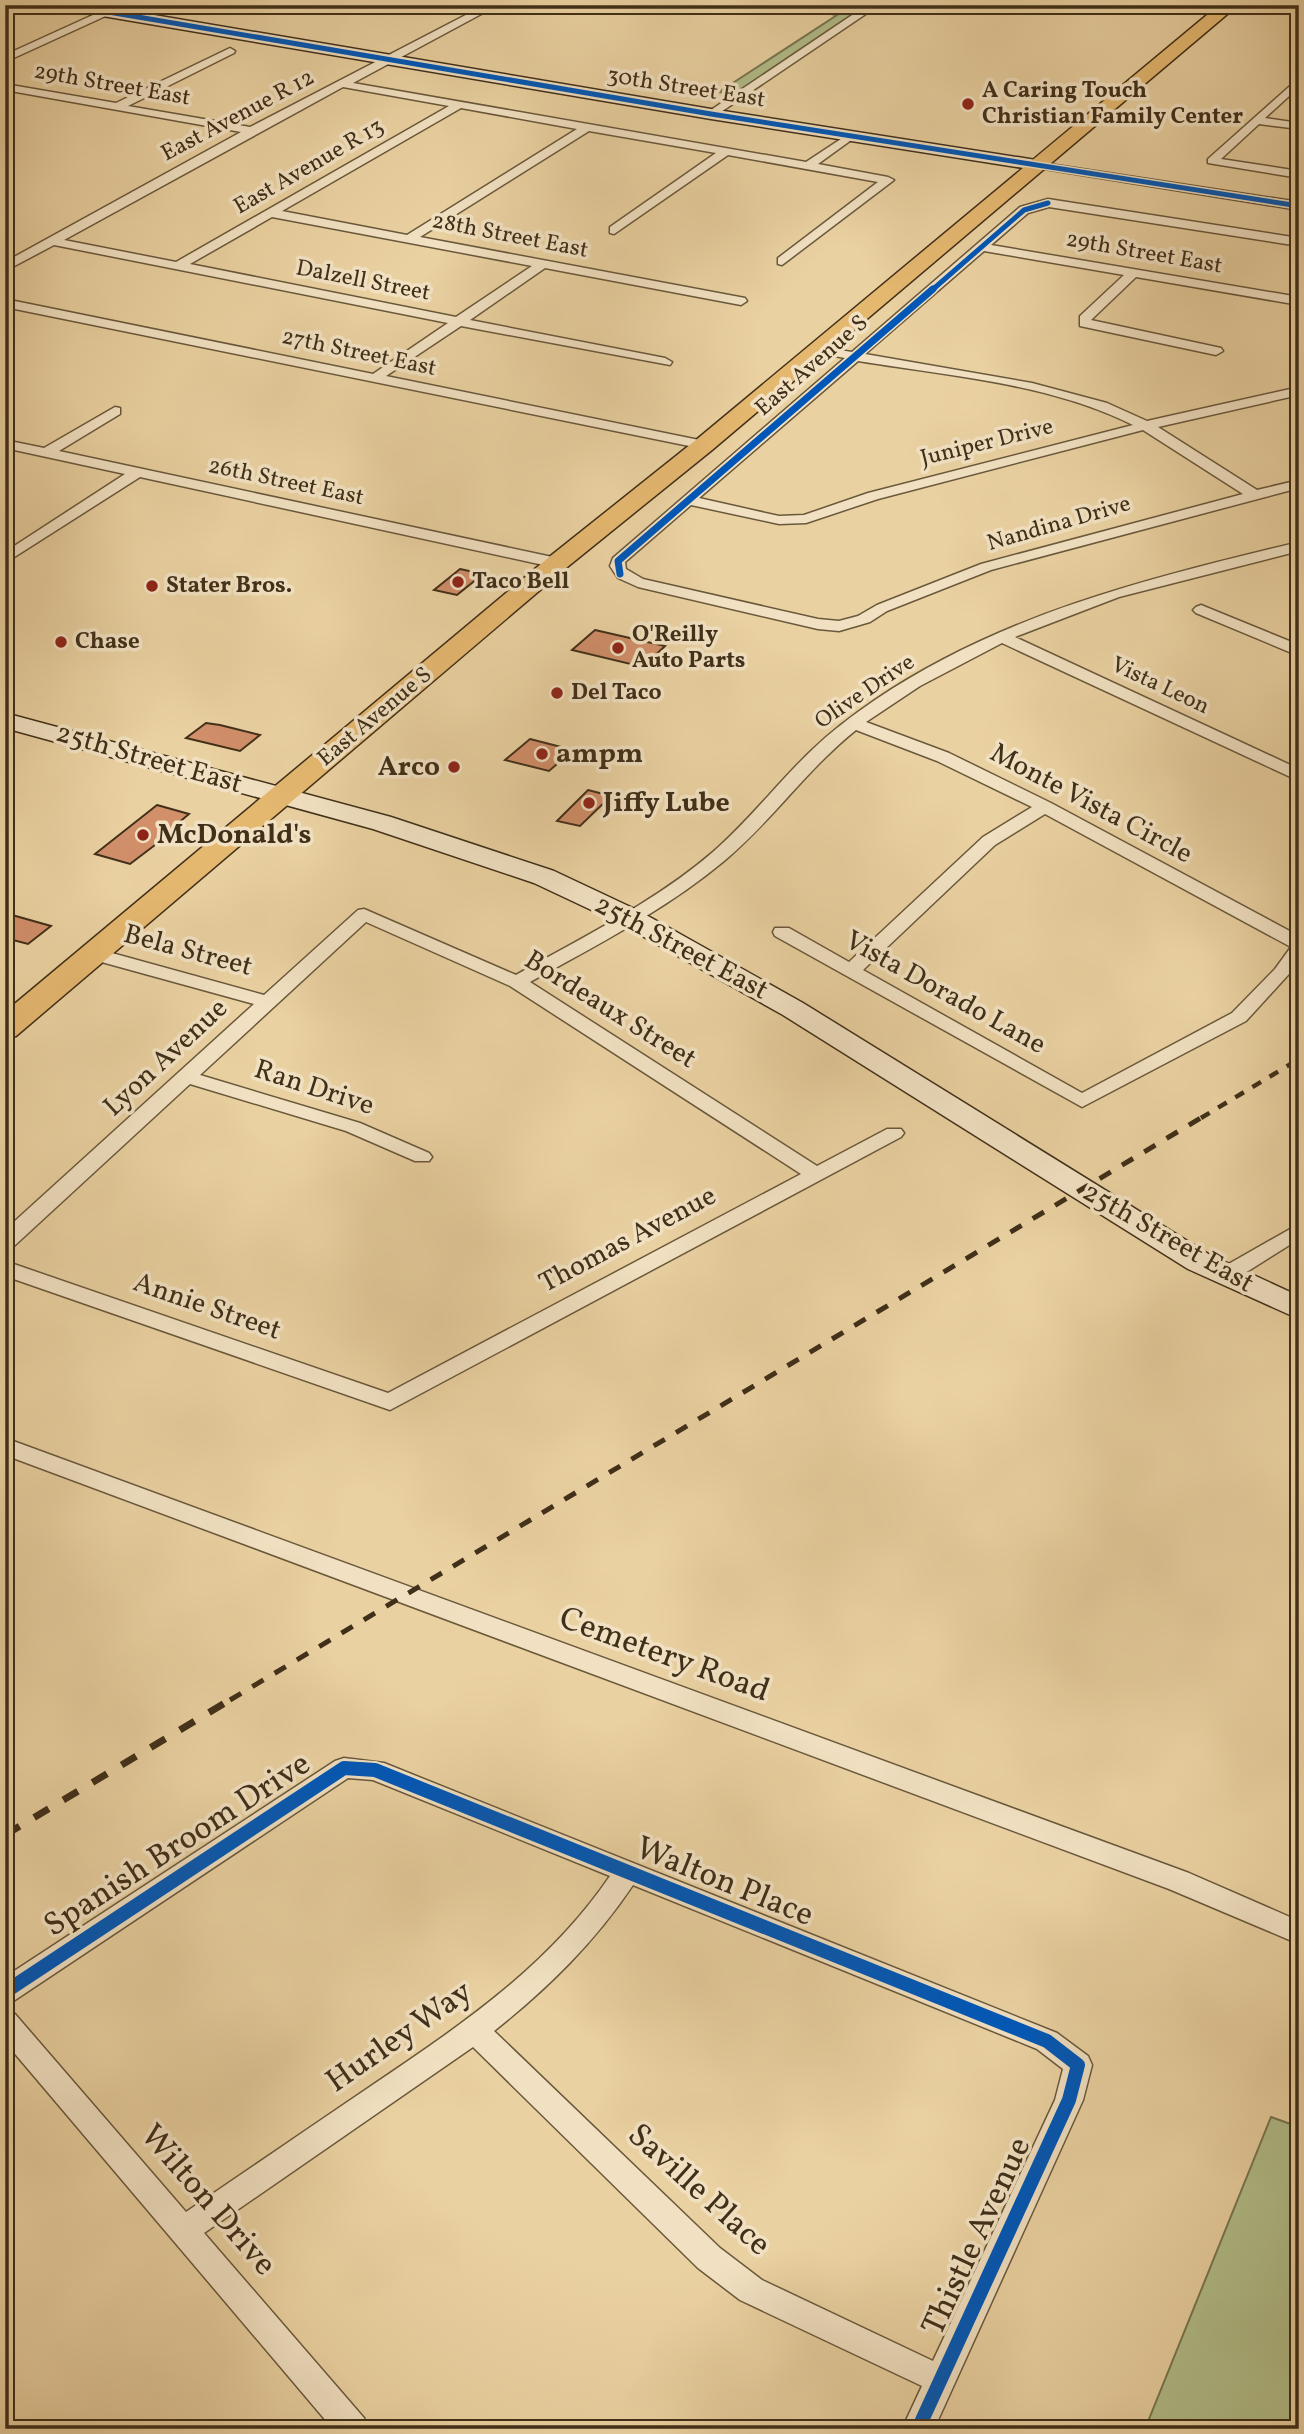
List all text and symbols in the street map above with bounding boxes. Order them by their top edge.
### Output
street label: 29th Street East [31,55,193,115]
street label: 30th Street East [605,60,767,116]
street label: East Avenue R 12 [156,62,320,170]
place label: A Caring Touch Christian Family Center [982,75,1243,133]
marker: A Caring Touch Christian Family Center [960,96,976,112]
street label: East Avenue R 13 [228,111,390,223]
street label: 28th Street East [429,205,591,267]
street label: 29th Street East [1063,223,1225,283]
street label: Dalzell Street [293,252,433,310]
street label: East Avenue S [749,308,875,424]
street label: 27th Street East [279,321,439,385]
street label: Juniper Drive [917,411,1057,475]
street label: 26th Street East [205,450,367,514]
street label: Nandina Drive [983,488,1135,560]
place label: Taco Bell [472,566,569,598]
place label: Stater Bros. [166,570,292,602]
marker: Taco Bell [450,574,466,590]
marker: Stater Bros. [144,578,160,594]
place label: O'Reilly Auto Parts [632,619,745,677]
place label: Chase [75,626,140,658]
marker: Chase [53,634,69,650]
marker: O'Reilly Auto Parts [610,640,626,656]
street label: Olive Drive [809,647,921,737]
street label: Vista Leon [1106,649,1214,723]
street label: East Avenue S [311,660,439,774]
place label: Del Taco [571,677,662,709]
marker: Del Taco [549,685,565,701]
street label: 25th Street East [51,714,247,804]
street label: Monte Vista Circle [983,734,1199,874]
place label: ampm [556,735,643,774]
marker: ampm [534,746,550,762]
place label: Arco [378,748,440,787]
marker: Arco [446,759,462,775]
place label: Jiffy Lube [602,784,730,823]
marker: Jiffy Lube [581,795,597,811]
place label: McDonald's [157,816,312,855]
marker: McDonald's [135,827,151,843]
street label: 25th Street East [587,886,775,1010]
street label: Bela Street [119,915,257,987]
street label: Vista Dorado Lane [837,922,1053,1064]
street label: Bordeaux Street [516,941,704,1079]
street label: Lyon Avenue [95,990,237,1126]
street label: Ran Drive [249,1050,379,1126]
street label: 25th Street East [1075,1173,1261,1303]
street label: Thomas Avenue [533,1177,723,1303]
street label: Annie Street [128,1264,286,1350]
street label: Cemetery Road [552,1597,776,1715]
street label: Spanish Broom Drive [36,1742,320,1950]
street label: Walton Place [628,1826,820,1940]
street label: Hurley Way [318,1971,483,2105]
street label: Saville Place [616,2114,780,2268]
street label: Wilton Drive [128,2115,286,2287]
street label: Thistle Avenue [912,2130,1044,2344]

